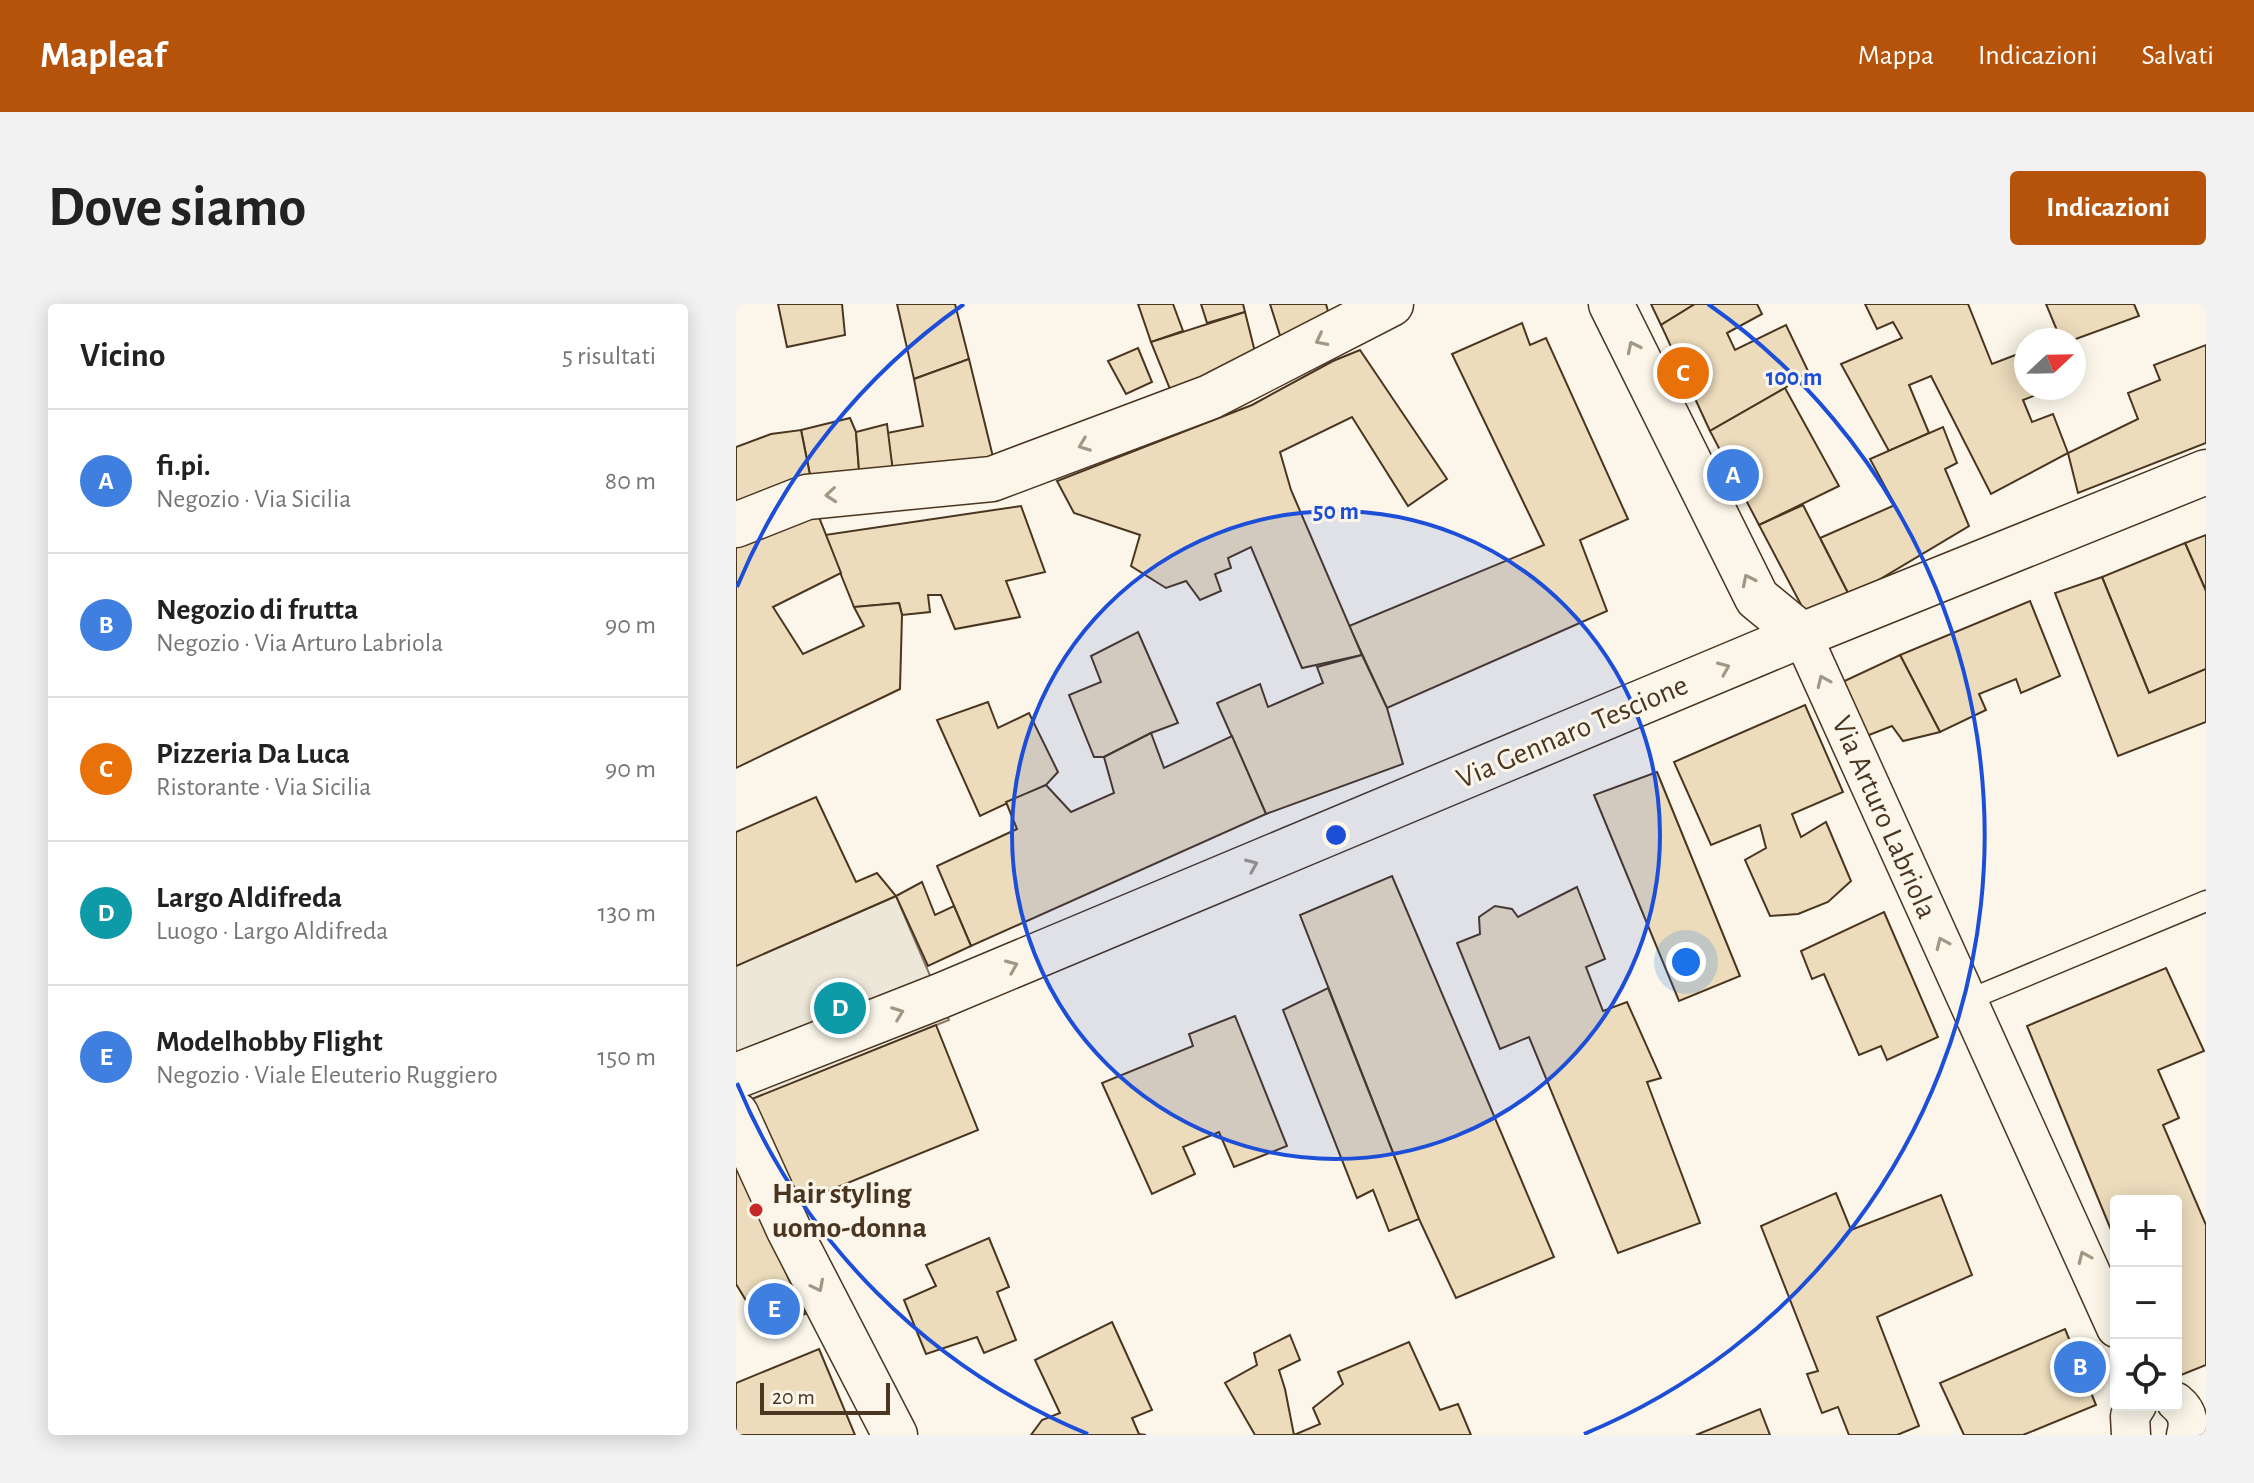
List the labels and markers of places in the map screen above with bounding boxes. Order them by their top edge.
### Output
pin: C [1657,343,1709,403]
pin: A [1707,445,1759,505]
centre of rings [1322,821,1350,849]
pin: D [814,978,866,1038]
place label: Hair styling uomo-donna [772,1179,927,1243]
marker: Hair styling uomo-donna [747,1201,765,1219]
pin: E [748,1279,800,1339]
pin: B [2054,1337,2106,1397]

